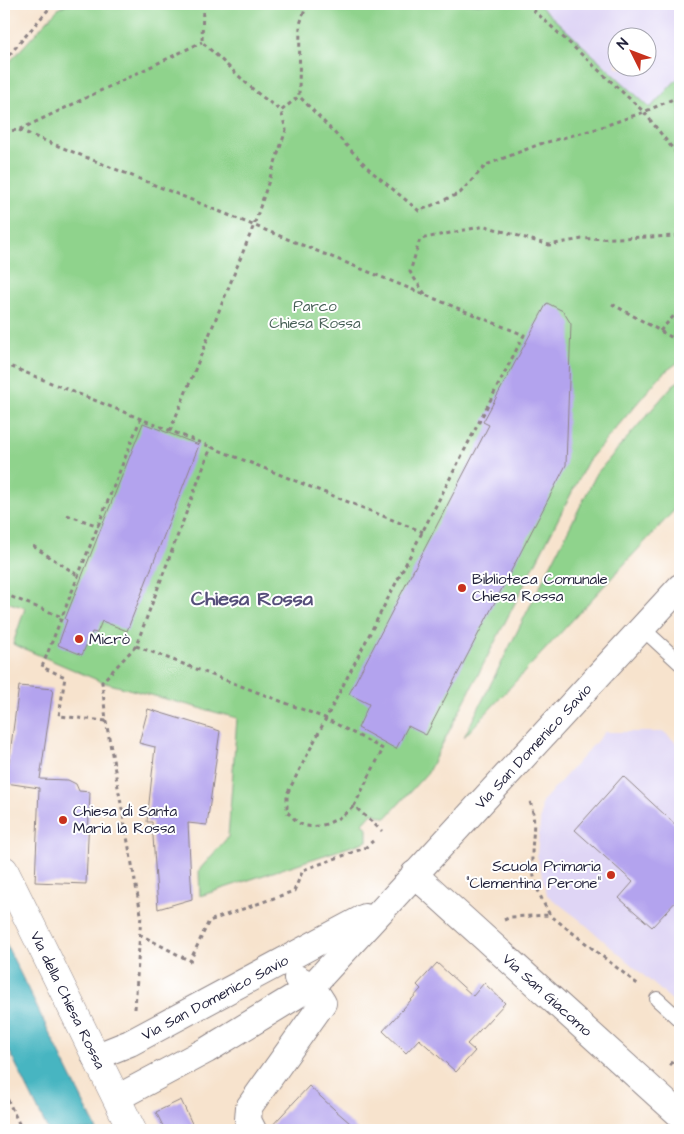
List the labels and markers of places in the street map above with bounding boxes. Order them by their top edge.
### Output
place label: Biblioteca Comunale Chiesa Rossa [472,569,608,607]
marker: Biblioteca Comunale Chiesa Rossa [456,582,468,594]
place label: Micrò [89,629,130,650]
marker: Micrò [73,633,85,645]
place label: Chiesa di Santa Maria la Rossa [73,801,177,839]
marker: Chiesa di Santa Maria la Rossa [57,814,69,826]
place label: Scuola Primaria "Clementina Perone" [466,856,601,894]
marker: Scuola Primaria "Clementina Perone" [605,869,617,881]

